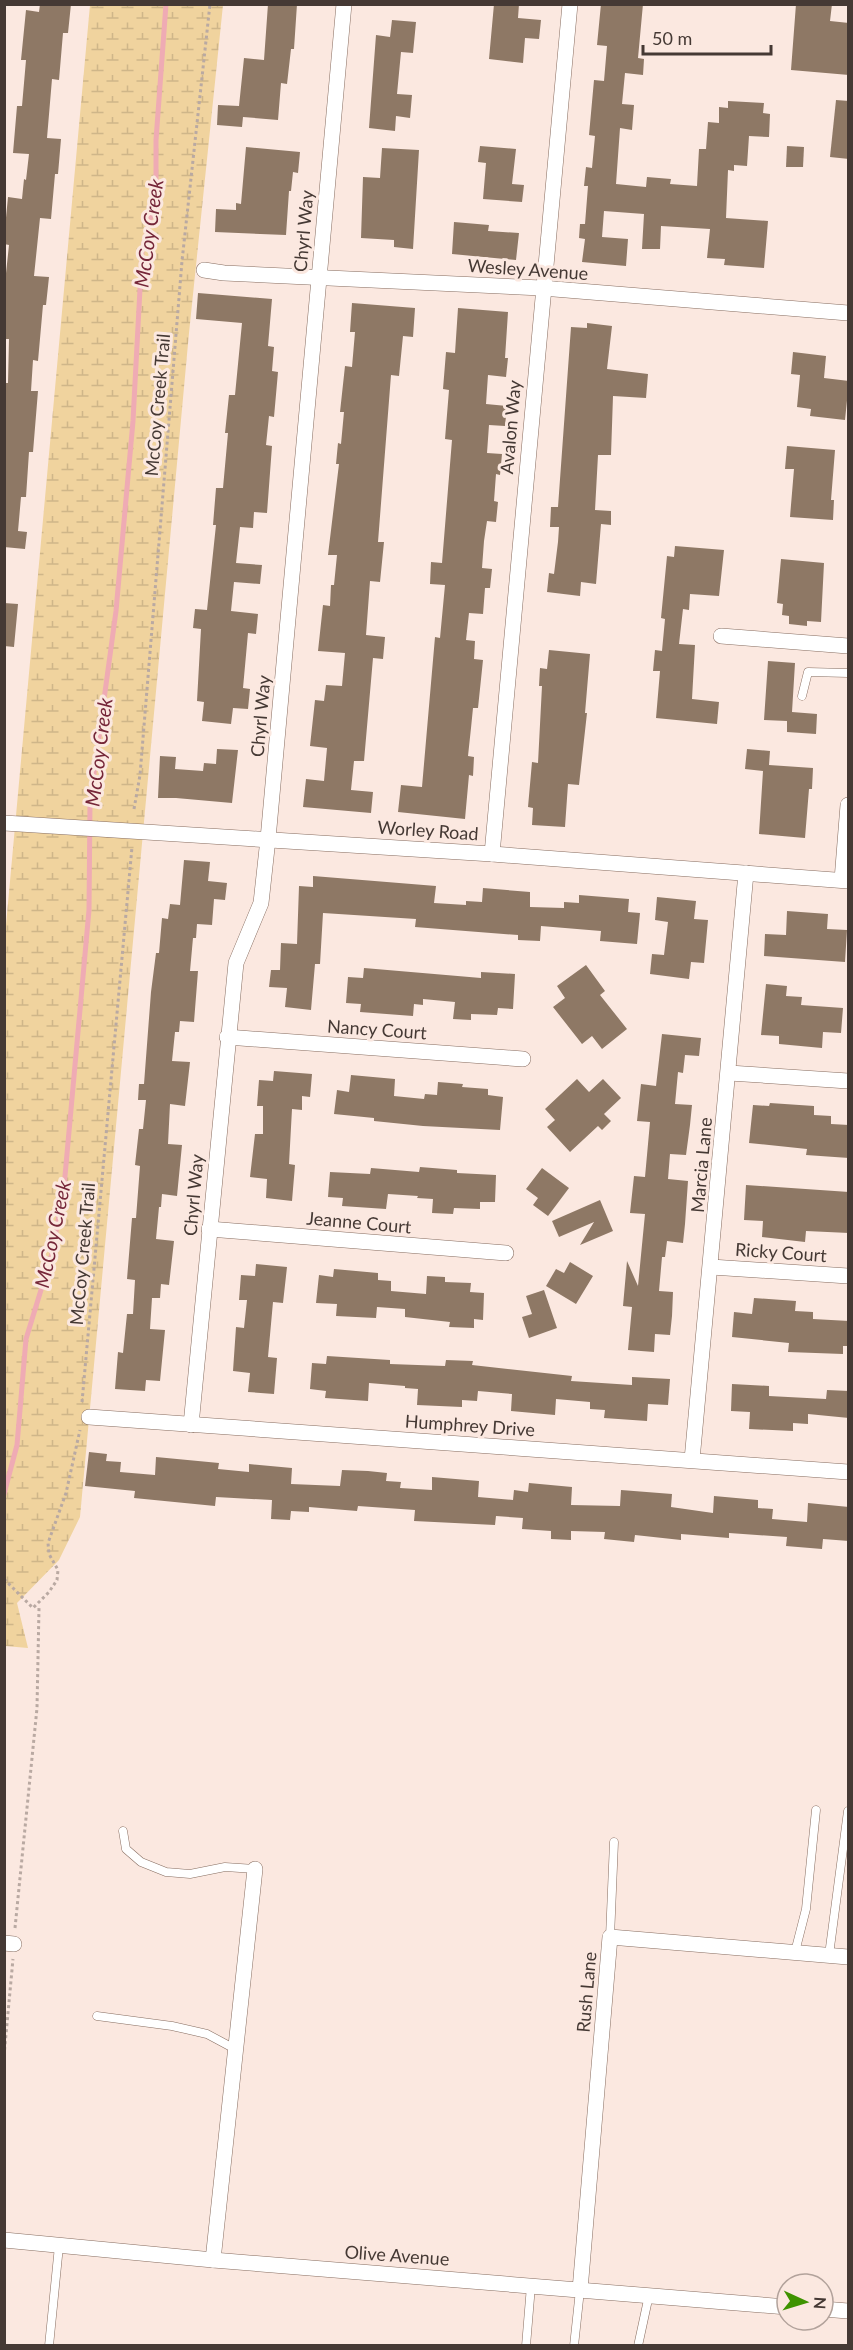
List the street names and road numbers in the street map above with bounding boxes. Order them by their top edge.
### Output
street label: Chyrl Way [288,189,318,273]
street label: Wesley Avenue [467,254,589,284]
street label: McCoy Creek Trail [140,333,174,477]
street label: Avalon Way [495,379,525,475]
street label: Chyrl Way [245,674,275,758]
street label: Worley Road [377,815,479,845]
street label: Nancy Court [327,1015,428,1043]
street label: Marcia Lane [686,1116,716,1214]
street label: Chyrl Way [178,1153,208,1237]
street label: McCoy Creek Trail [65,1182,99,1326]
street label: Jeanne Court [306,1206,413,1238]
street label: Ricky Court [734,1238,828,1266]
street label: Humphrey Drive [404,1409,536,1441]
street label: Rush Lane [572,1951,600,2033]
street label: Olive Avenue [344,2240,450,2270]

